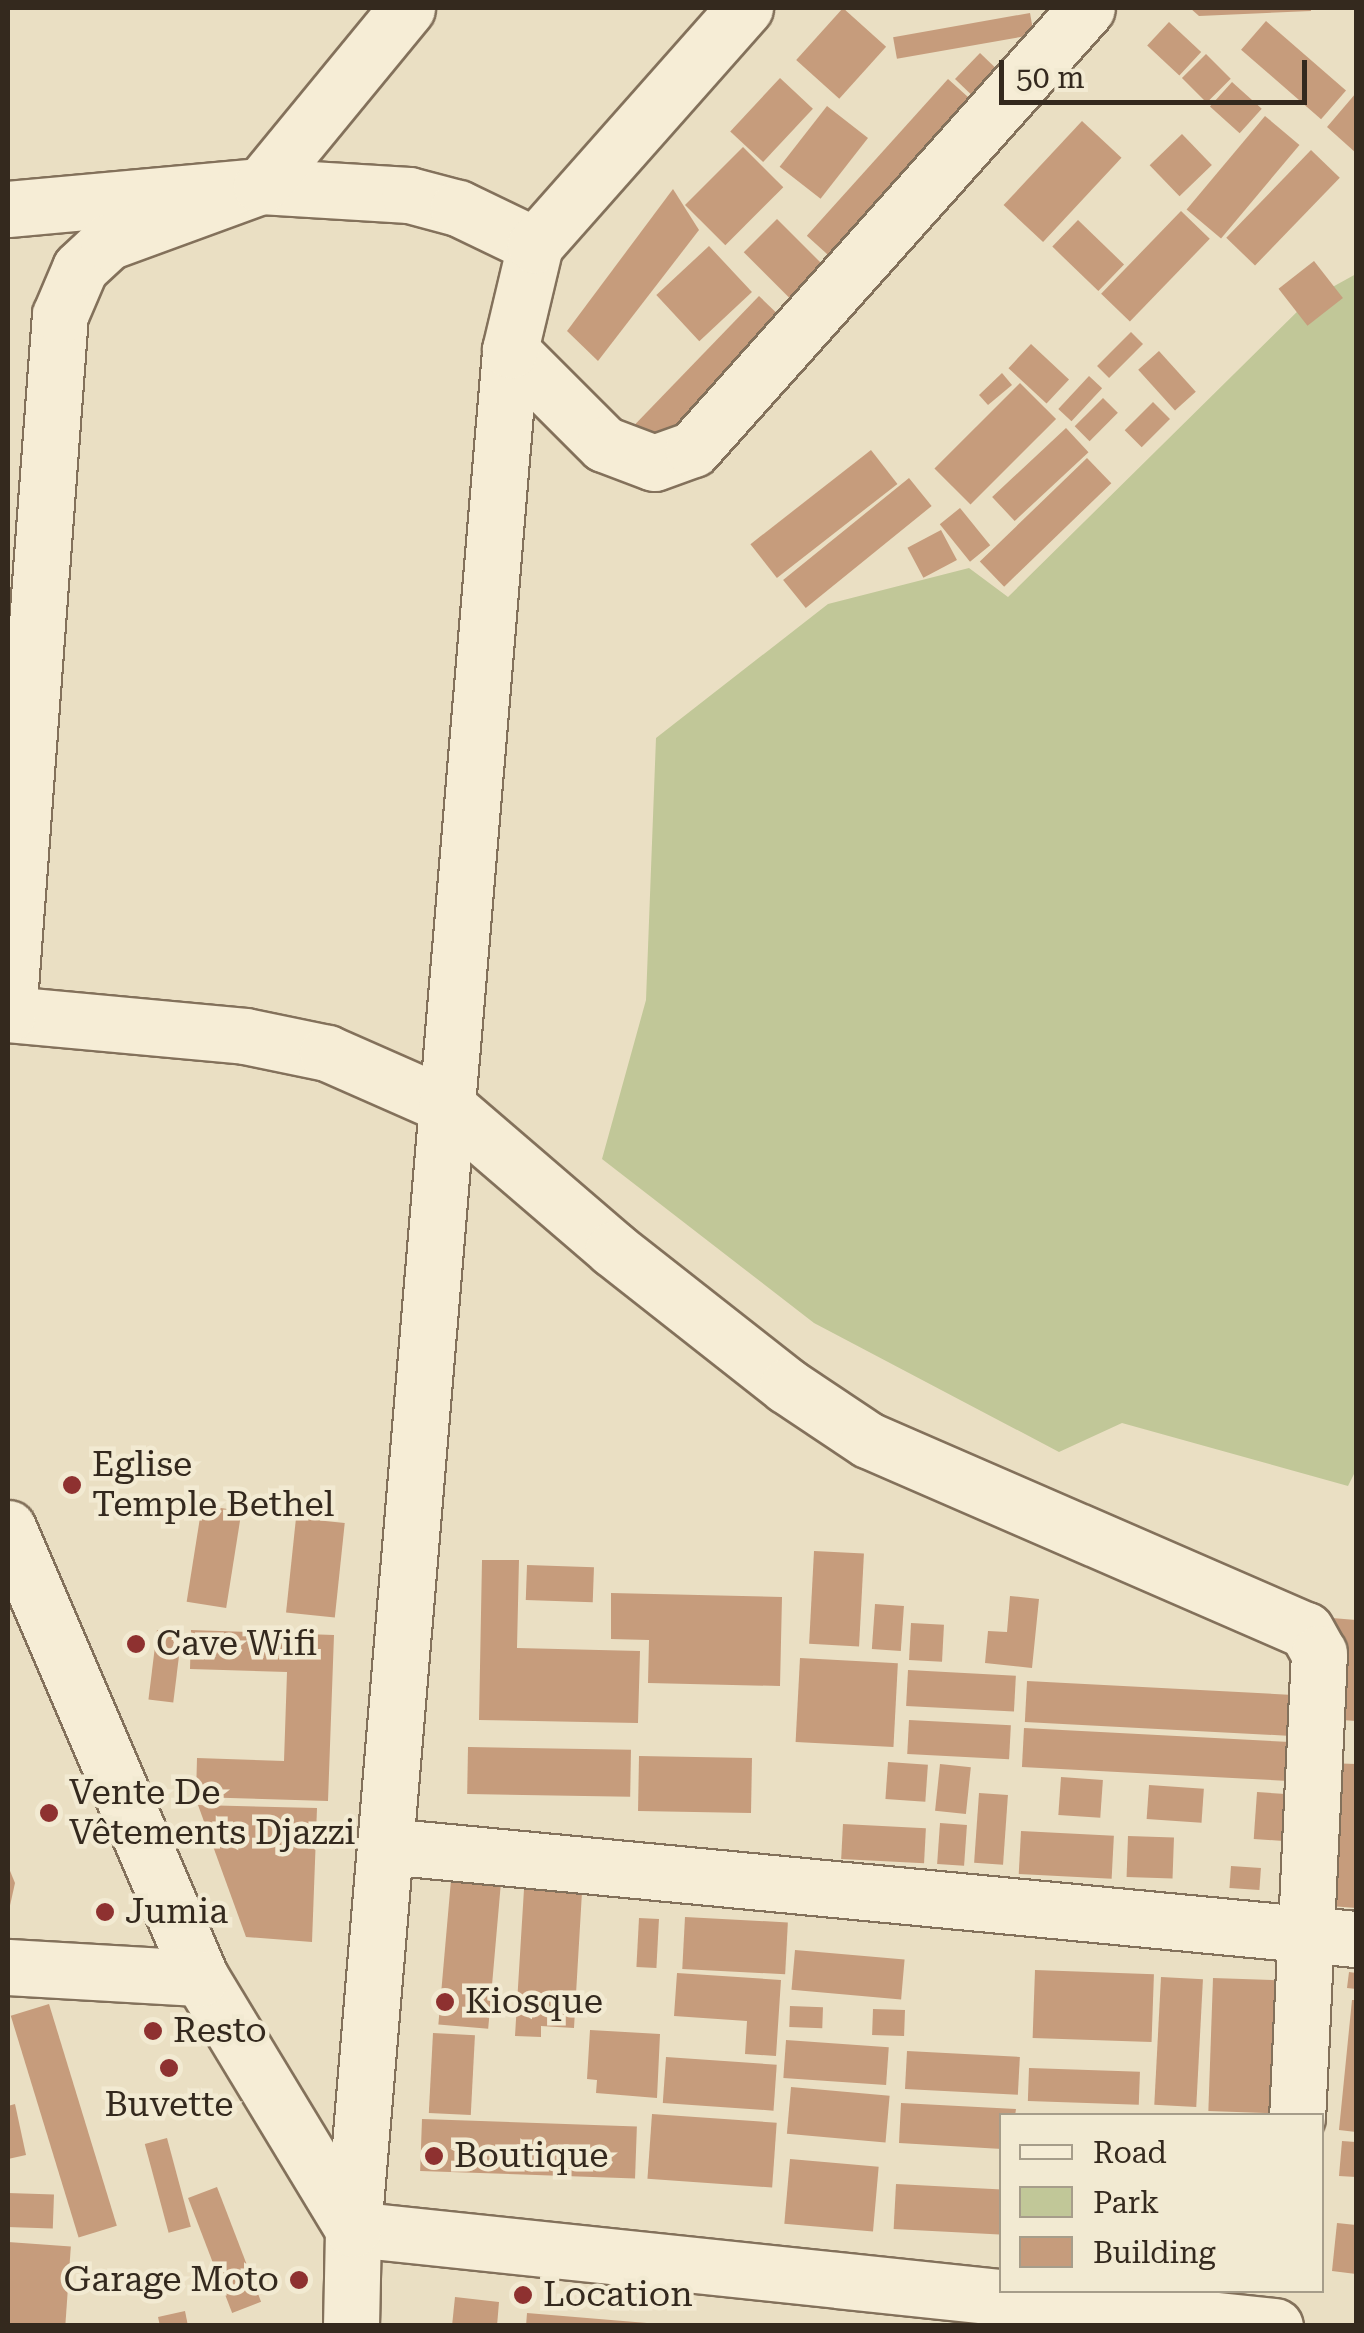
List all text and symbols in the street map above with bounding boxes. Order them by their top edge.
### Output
scale bar [1004,40,1312,102]
text: 50 m [1016,60,1085,95]
place label: Eglise Temple Bethel [92,1444,334,1526]
marker: Eglise Temple Bethel [61,1474,83,1496]
place label: Cave Wifi [156,1623,317,1665]
marker: Cave Wifi [125,1633,147,1655]
place label: Vente De Vêtements Djazzi [69,1772,355,1854]
marker: Vente De Vêtements Djazzi [38,1802,60,1824]
place label: Jumia [125,1891,228,1933]
marker: Jumia [94,1901,116,1923]
place label: Kiosque [465,1981,603,2023]
marker: Kiosque [434,1991,456,2013]
place label: Resto [173,2010,267,2052]
marker: Resto [142,2020,164,2042]
marker: Buvette [158,2057,180,2079]
place label: Buvette [104,2084,234,2126]
legend [999,2113,1324,2293]
place label: Boutique [454,2135,608,2177]
text: Road [1093,2135,1167,2170]
marker: Boutique [423,2145,445,2167]
text: Park [1093,2185,1159,2220]
text: Building [1093,2235,1216,2270]
place label: Garage Moto [64,2259,279,2301]
marker: Garage Moto [288,2269,310,2291]
place label: Location [543,2274,693,2316]
marker: Location [512,2284,534,2306]

